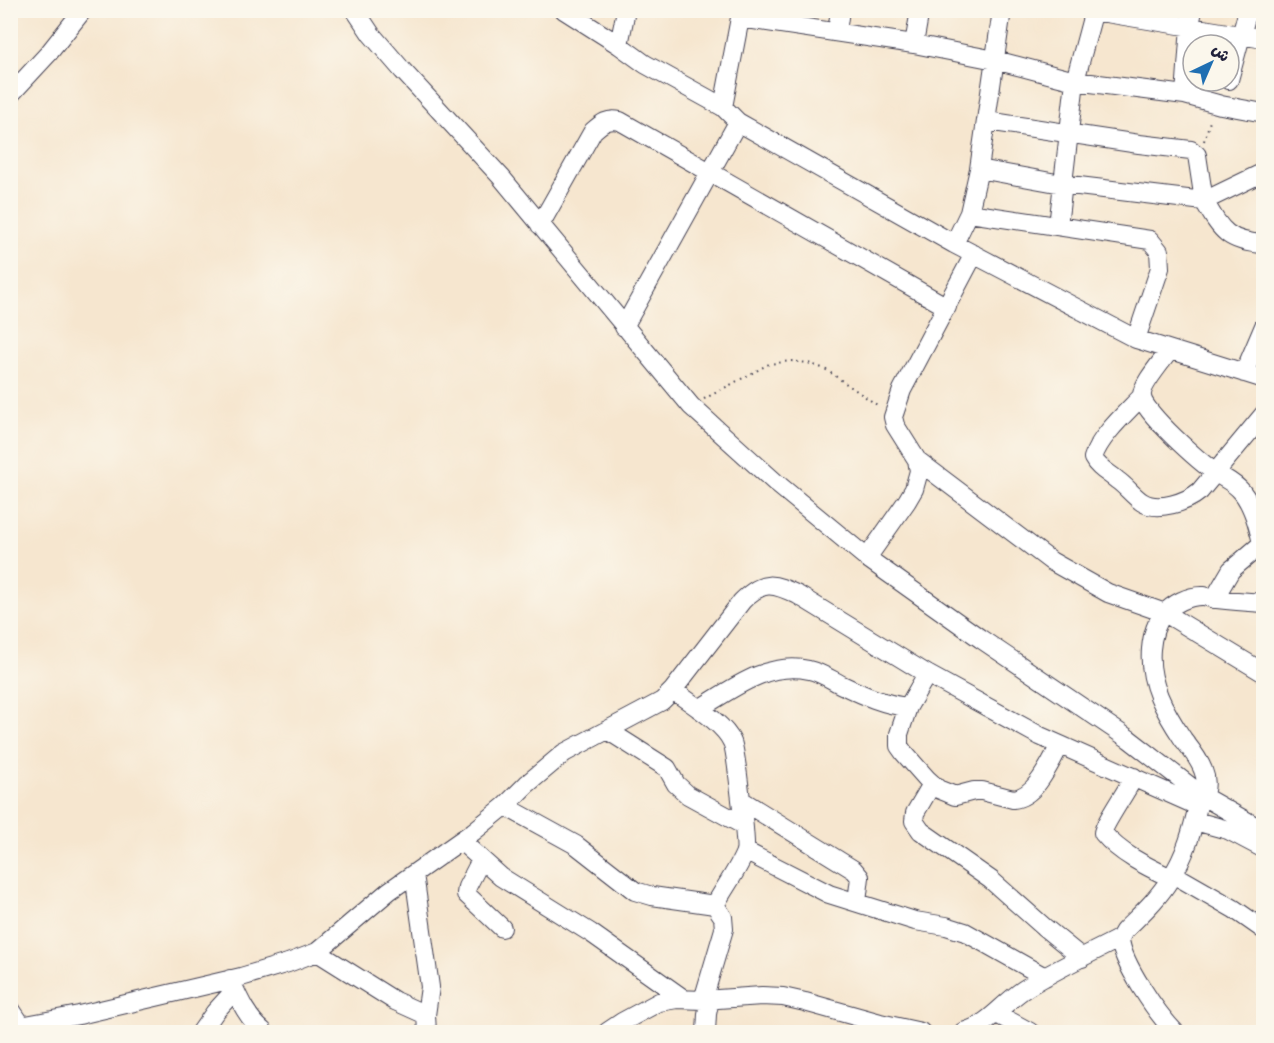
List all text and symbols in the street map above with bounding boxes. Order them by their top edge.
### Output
north arrow [1181,33,1241,93]
text: ش [1207,38,1235,66]

